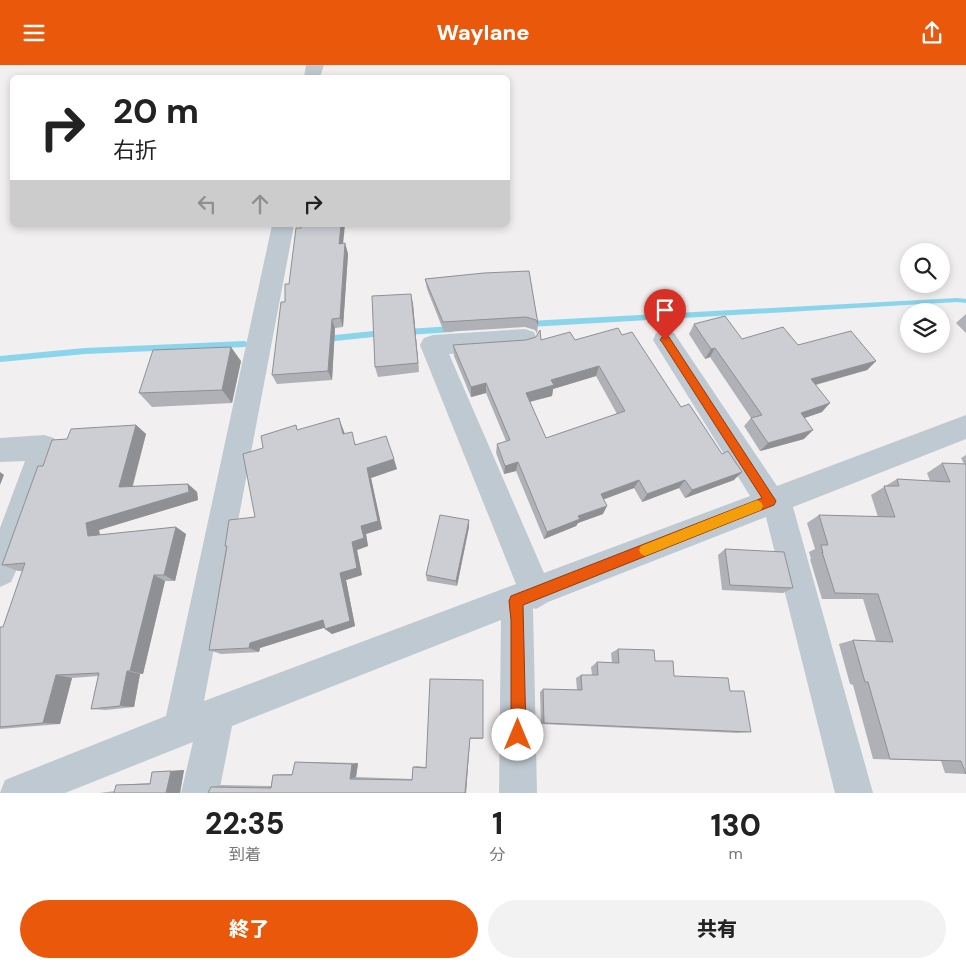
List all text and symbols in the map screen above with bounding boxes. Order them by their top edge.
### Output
text: Waylane [436,18,530,47]
icon: menu [20,19,48,47]
icon: share [918,19,946,47]
text: 20 m [113,88,199,134]
icon: right [30,95,95,160]
text: 右折 [113,136,157,165]
icon: left [193,190,221,218]
icon: ahead [246,190,274,218]
icon: right [299,190,327,218]
map controls [900,243,950,353]
button: search [900,243,950,293]
pin [644,289,686,340]
icon: arrive [651,296,679,324]
button: layers [900,303,950,353]
position arrow [491,708,543,760]
text: 22:35 [205,804,284,843]
text: 1 [492,804,503,843]
text: 130 [711,806,761,845]
text: m [729,843,743,864]
text: 到着 [229,844,261,865]
text: 分 [489,844,505,865]
button: 終了 [20,900,478,958]
button: 共有 [488,900,946,958]

